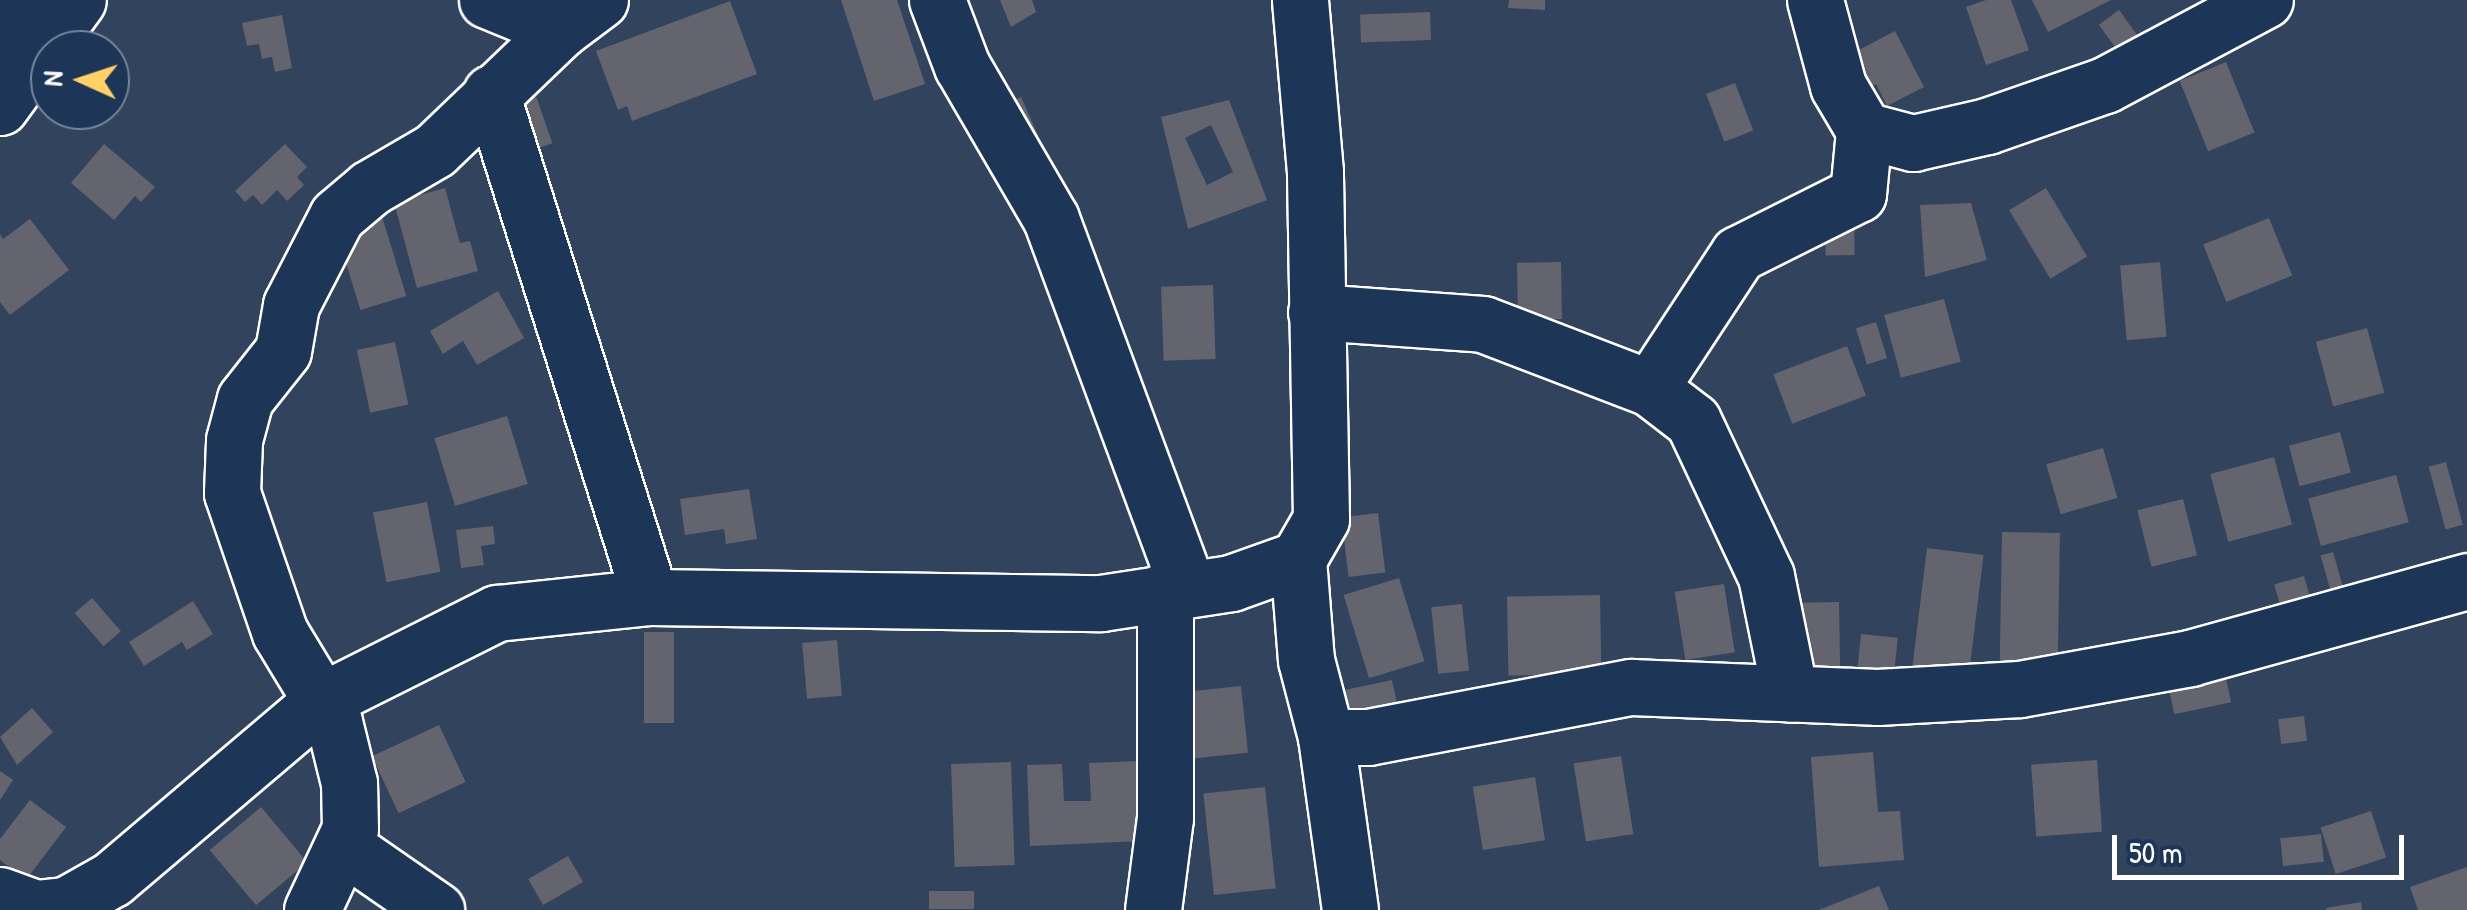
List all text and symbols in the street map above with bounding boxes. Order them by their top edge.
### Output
north arrow [30,30,130,130]
text: N [33,70,71,87]
scale bar [2117,815,2410,877]
text: 50 m [2129,832,2182,872]

